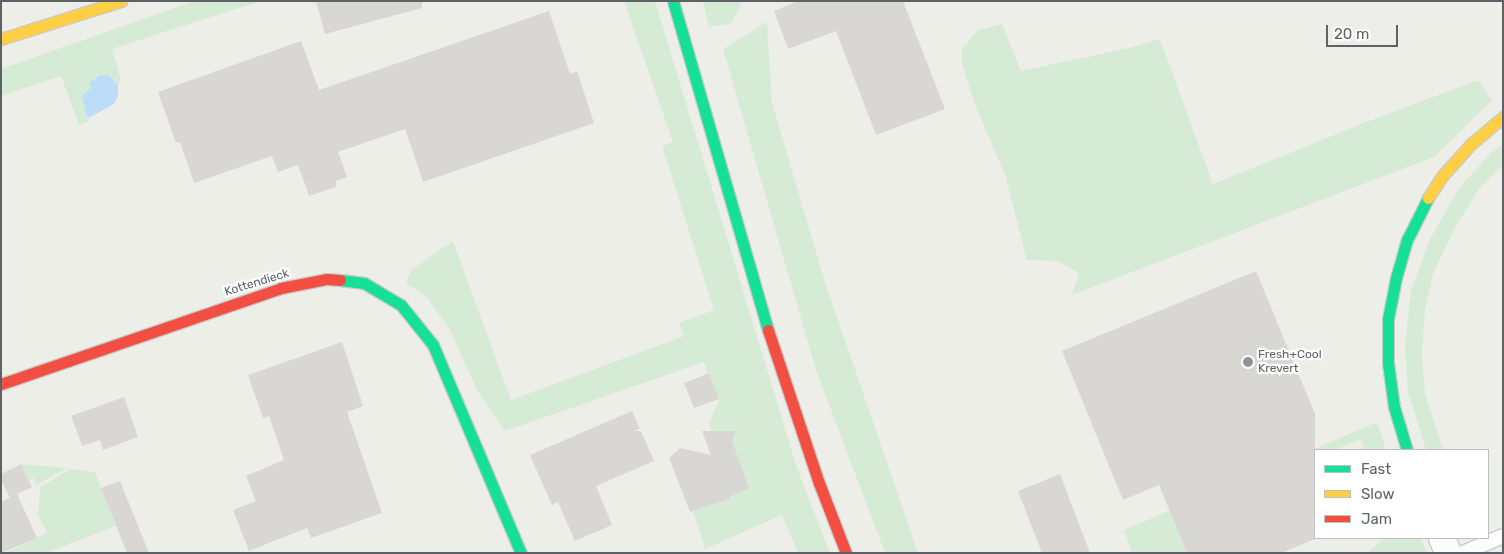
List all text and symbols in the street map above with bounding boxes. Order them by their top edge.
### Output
scale bar [1329,15,1402,47]
text: 20 m [1334,25,1369,43]
street label: Kottendieck [223,266,291,300]
place label: Fresh+Cool Krevert [1258,348,1322,376]
marker: Fresh+Cool Krevert [1242,356,1254,368]
legend [1314,449,1489,539]
text: Fast [1361,460,1391,478]
text: Slow [1361,485,1394,503]
text: Jam [1361,510,1392,528]

